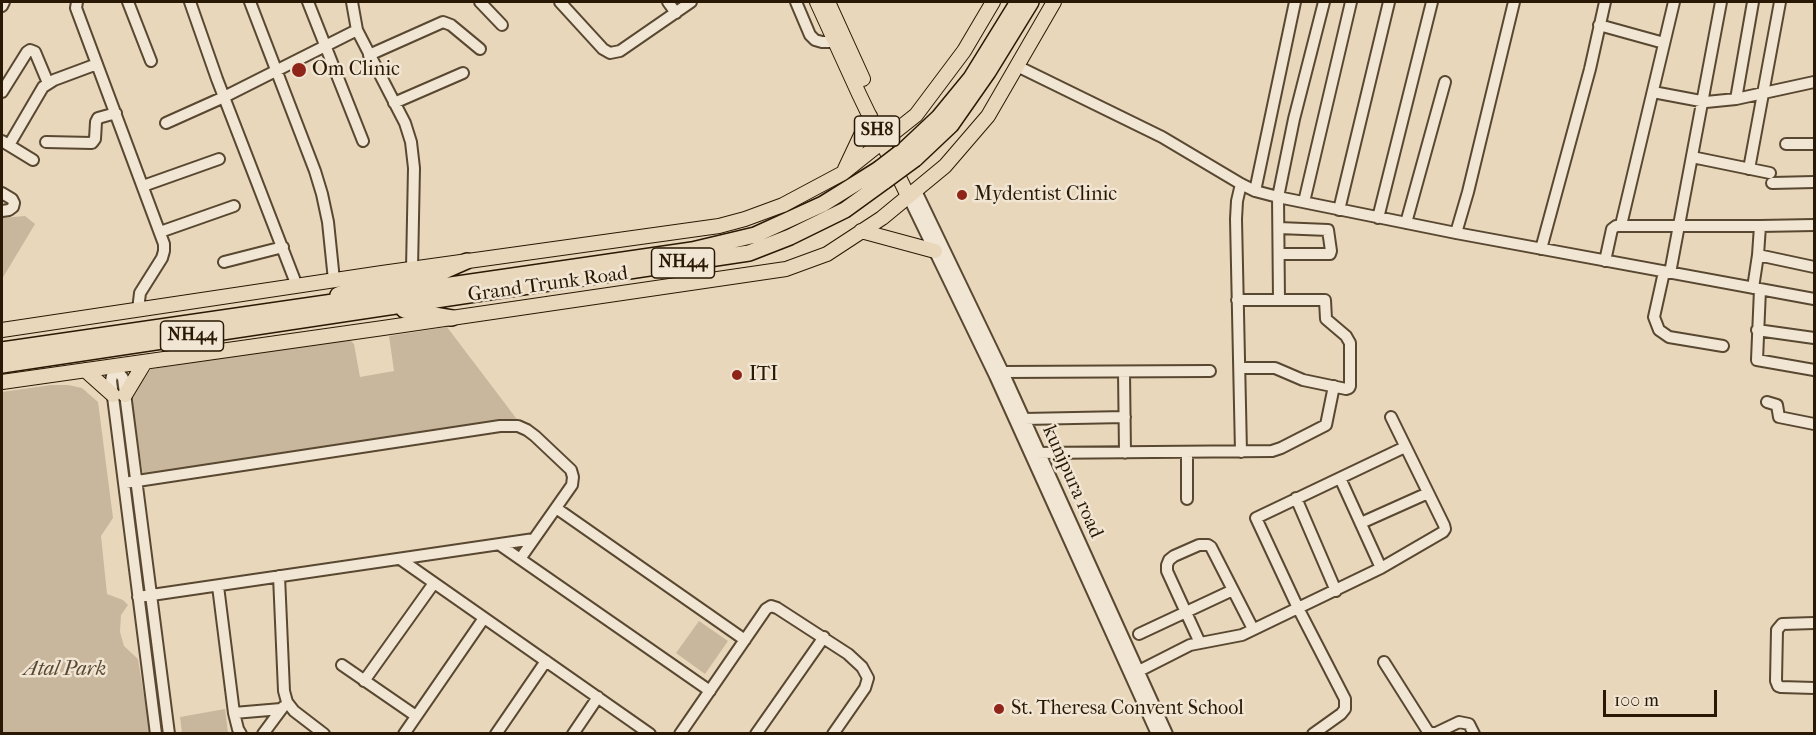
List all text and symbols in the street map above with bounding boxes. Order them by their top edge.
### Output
place label: Om Clinic [312,58,400,82]
marker: Om Clinic [290,61,308,79]
road number: SH8 [854,116,900,146]
place label: Mydentist Clinic [974,183,1117,207]
marker: Mydentist Clinic [955,188,969,202]
road number: NH44 [652,248,714,278]
street label: Grand Trunk Road [466,262,630,308]
road number: NH44 [160,321,224,351]
place label: ITI [749,363,778,387]
marker: ITI [730,368,744,382]
street label: kunjpura road [1036,422,1108,542]
park label: Atal Park [24,658,106,682]
scale bar [1606,678,1720,716]
text: 100 m [1614,690,1659,711]
place label: St. Theresa Convent School [1011,697,1244,721]
marker: St. Theresa Convent School [992,702,1006,716]

